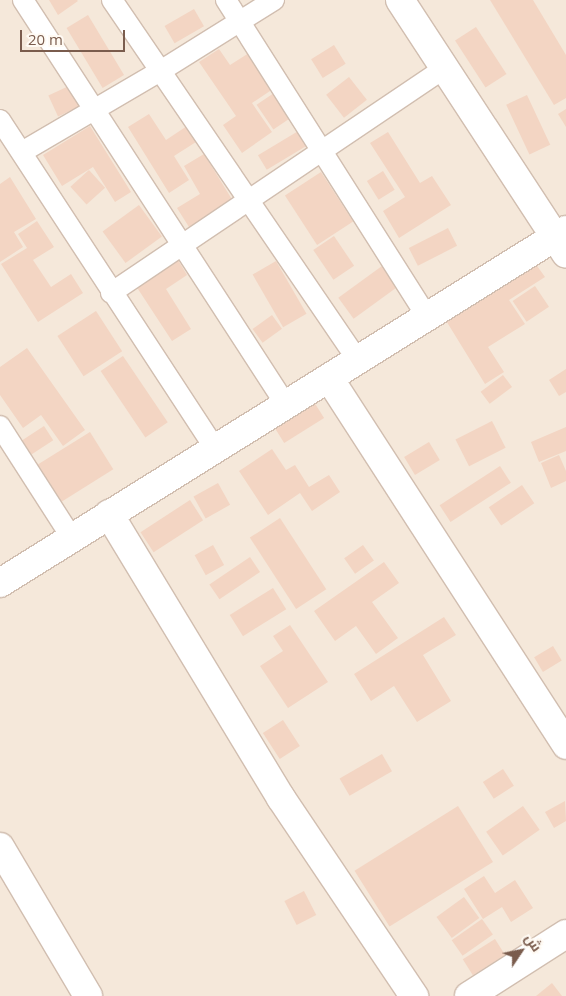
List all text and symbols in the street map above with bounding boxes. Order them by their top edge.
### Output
scale bar [22,20,128,52]
text: 20 m [28,29,63,49]
north arrow [496,926,546,976]
text: ش [521,930,547,955]

